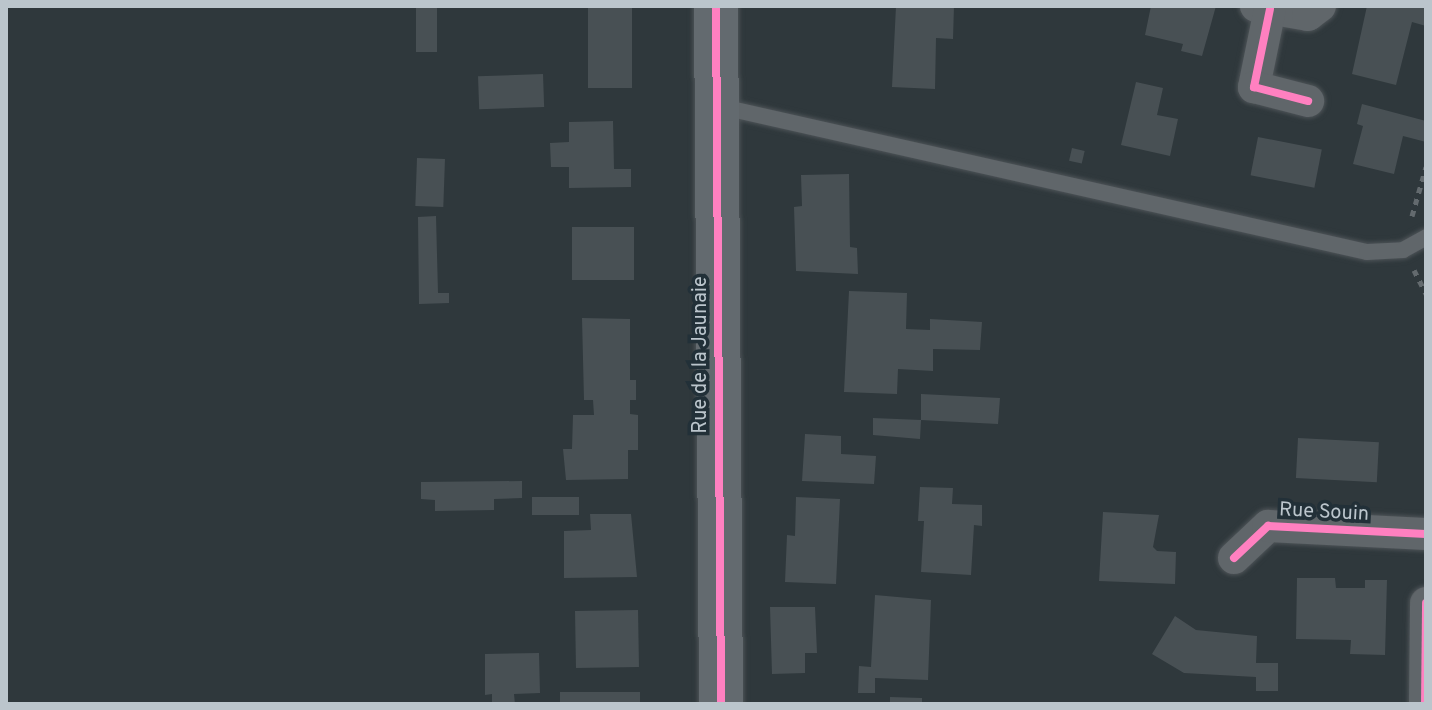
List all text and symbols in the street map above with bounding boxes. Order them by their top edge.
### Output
street label: Rue de la Jaunaie [689,276,713,434]
street label: Rue Souin [1278,499,1370,527]

